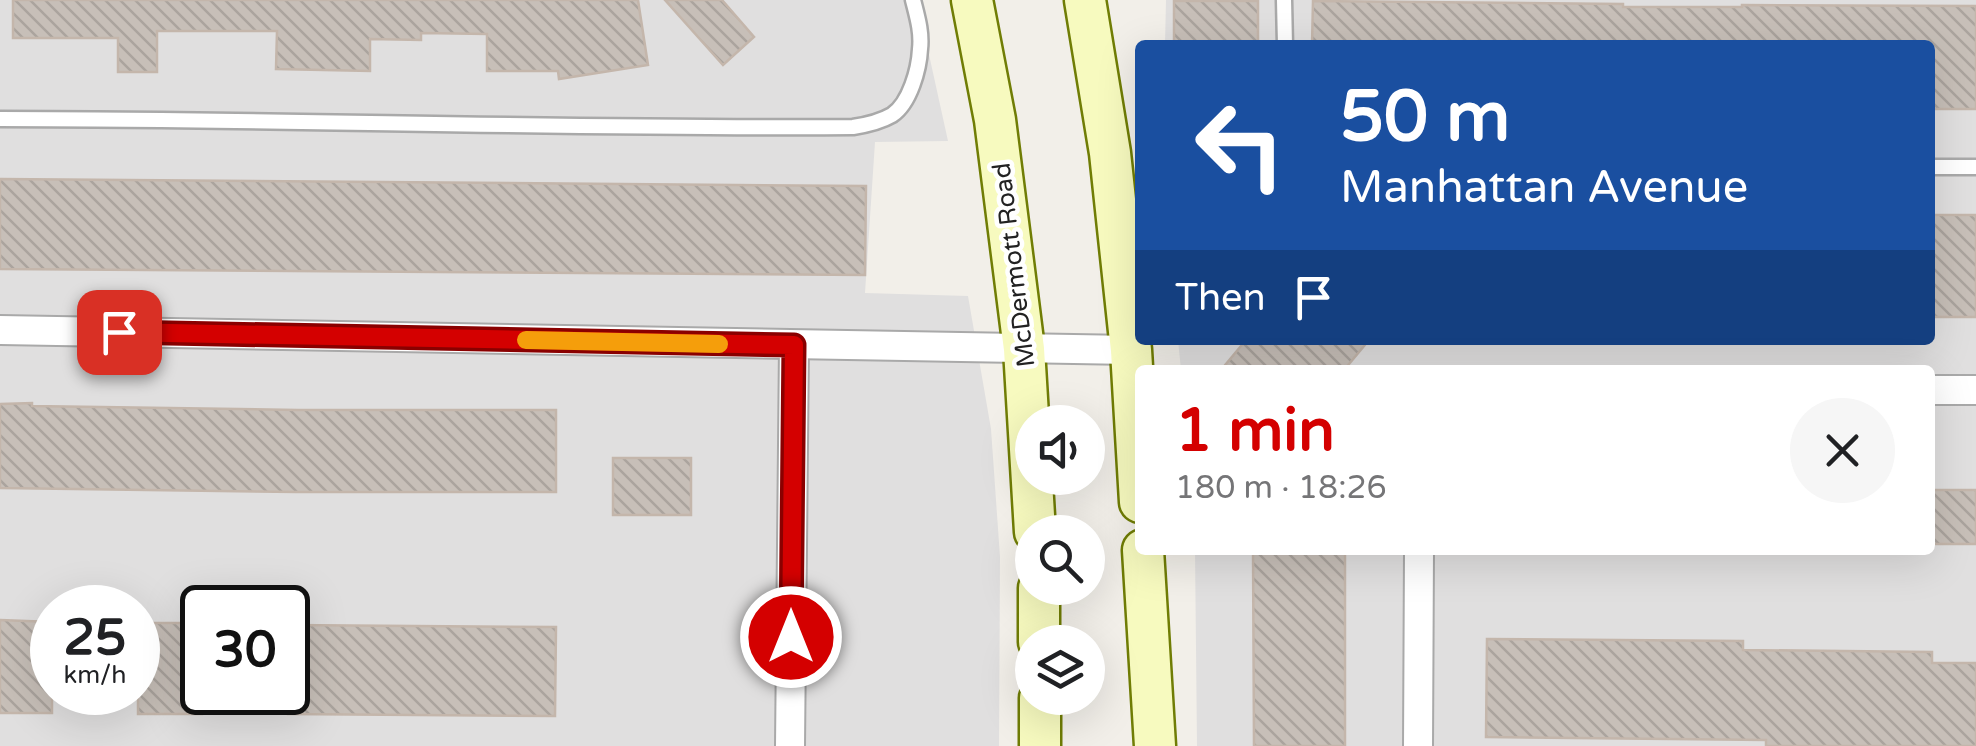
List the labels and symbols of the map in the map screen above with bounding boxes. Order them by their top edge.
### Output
street label: McDermott Road [987,161,1041,369]
pin [77,290,162,375]
speed limit sign: 30 [180,585,310,715]
position arrow [739,585,843,689]

